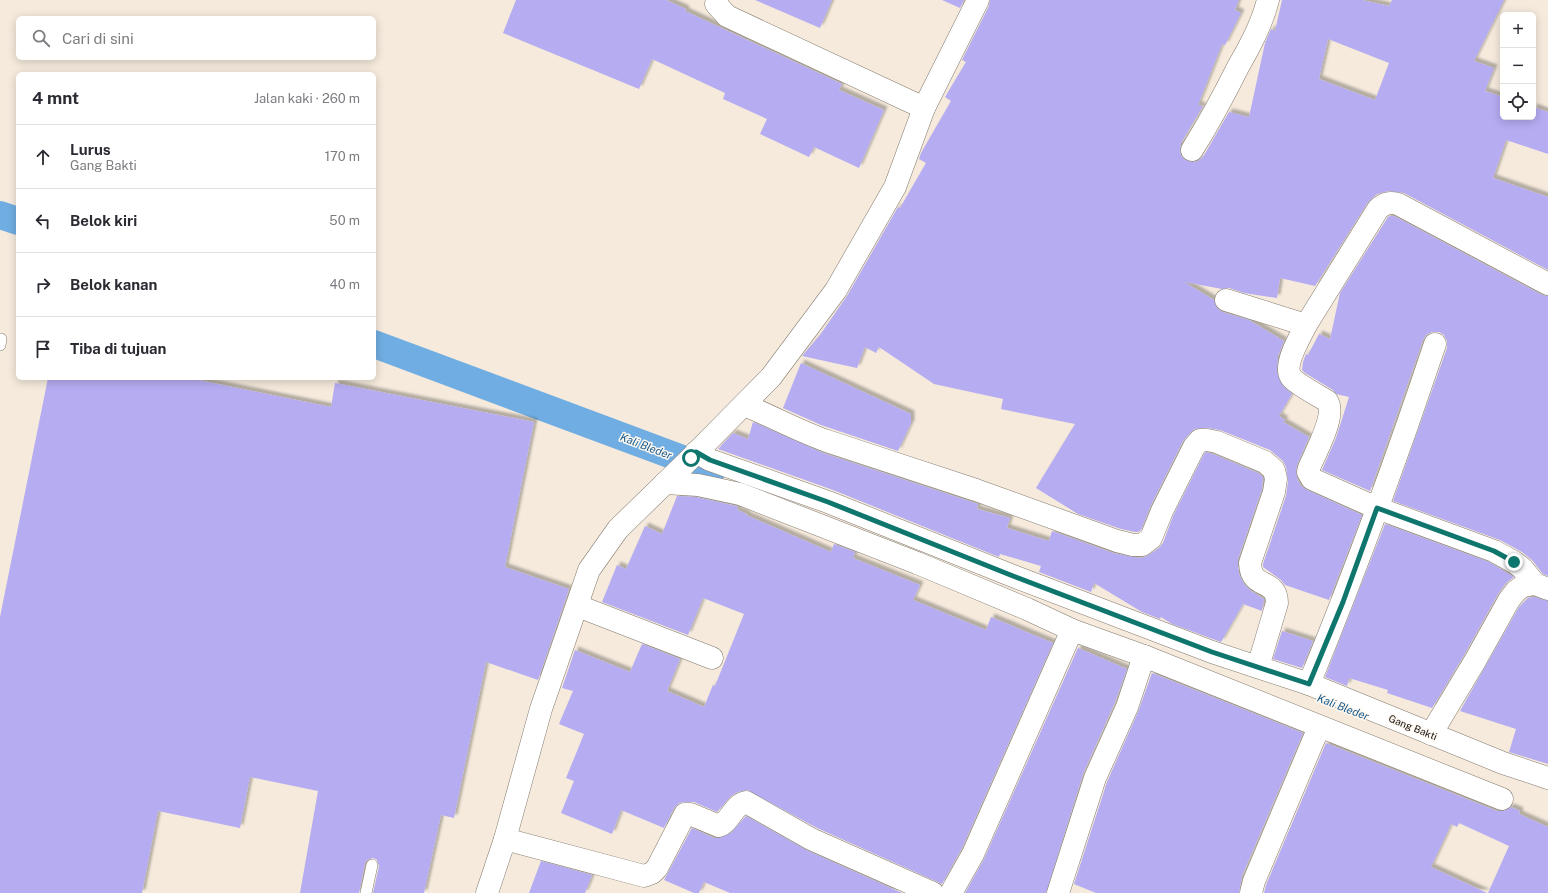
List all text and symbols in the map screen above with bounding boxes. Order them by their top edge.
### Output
map controls [1500,12,1536,120]
button: + [1500,12,1536,48]
search box [16,16,376,60]
icon: search [30,27,52,49]
text: Cari di sini [62,30,134,47]
button: − [1500,48,1536,84]
button: locate [1500,84,1536,120]
text: 4 mnt [32,88,79,108]
text: Jalan kaki · 260 m [254,91,360,106]
text: Lurus [70,141,111,158]
icon: ahead [32,146,54,168]
text: 170 m [325,149,360,164]
text: Gang Bakti [70,158,137,173]
icon: left [32,210,54,232]
text: Belok kiri [70,212,137,229]
text: 50 m [329,213,360,228]
icon: right [32,274,54,296]
text: Belok kanan [70,276,157,293]
text: 40 m [329,277,360,292]
icon: arrive [32,338,54,360]
text: Tiba di tujuan [70,340,166,357]
water label: Kali Bleder [619,431,674,462]
route start [682,449,700,467]
route end [1505,553,1523,571]
water label: Kali Bleder [1316,692,1371,723]
street label: Gang Bakti [1387,712,1439,742]

